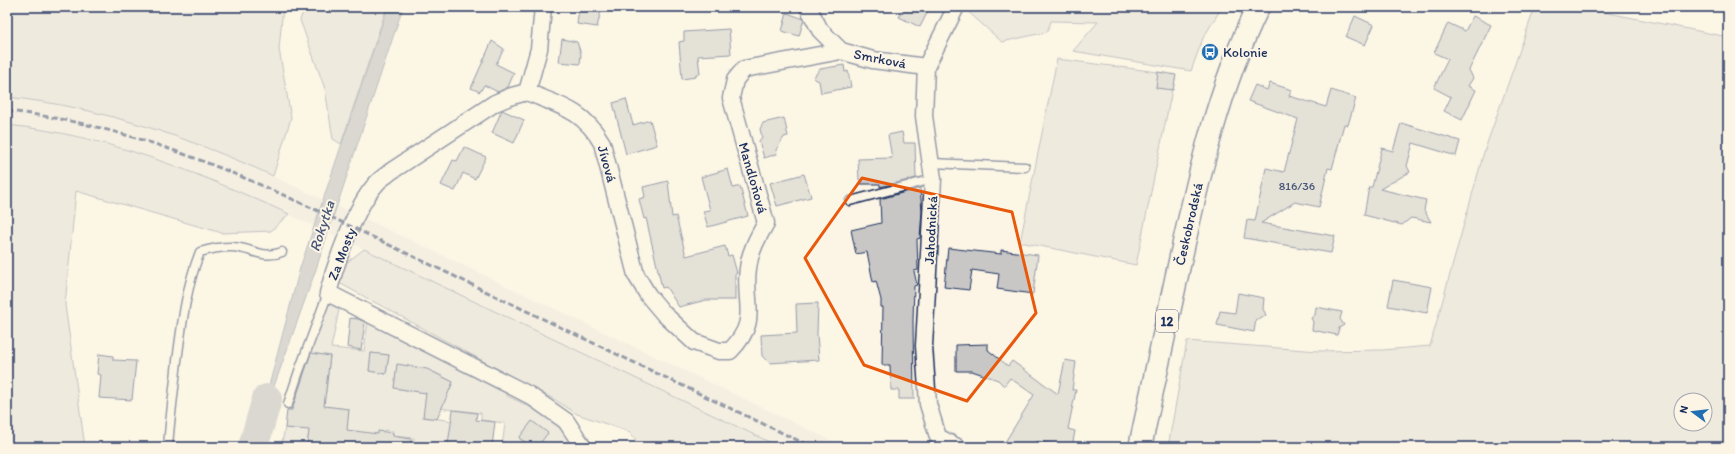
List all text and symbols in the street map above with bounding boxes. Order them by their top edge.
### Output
bus stop icon: Kolonie [1200,42,1220,62]
place label: Kolonie [1223,44,1268,61]
street label: Smrková [852,46,908,73]
street label: Mandloňová [735,140,771,216]
street label: Jívová [594,144,621,185]
house number: 816/36 [1279,179,1315,193]
street label: Českobrodská [1171,180,1207,267]
street label: Jahodnická [921,195,941,265]
water label: Rokytka [305,198,339,254]
street label: Za Mosty [324,225,360,283]
road number: 12 [1156,310,1178,332]
north arrow [1673,392,1713,432]
text: N [1677,404,1691,415]

